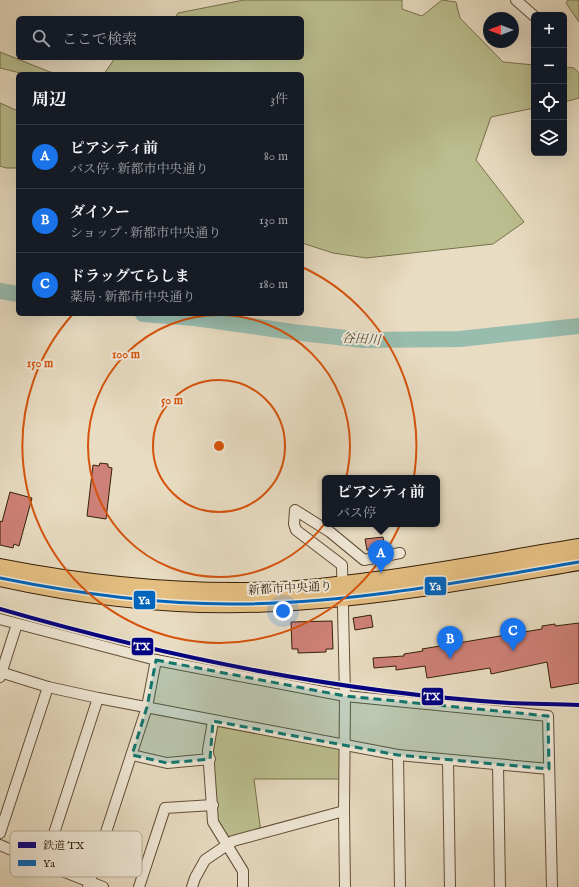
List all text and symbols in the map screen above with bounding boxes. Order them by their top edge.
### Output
north arrow [483,12,519,48]
map controls [531,12,567,156]
button: + [531,12,567,48]
search box [16,16,304,60]
icon: search [30,27,52,49]
text: ここで検索 [62,30,137,49]
button: − [531,48,567,84]
button: locate [531,84,567,120]
text: 周辺 [32,90,66,111]
text: 3件 [270,91,288,108]
button: layers [531,120,567,156]
text: ピアシティ前 [70,139,158,158]
text: A [41,148,49,165]
text: 80 m [264,148,288,165]
text: バス停 · 新都市中央通り [70,161,209,178]
text: ダイソー [70,203,130,222]
text: B [41,212,49,229]
text: 130 m [259,212,288,229]
text: ショップ · 新都市中央通り [70,225,221,242]
text: ドラッグてらしま [70,267,190,286]
text: C [40,276,50,293]
text: 180 m [259,276,288,293]
text: 薬局 · 新都市中央通り [70,289,196,306]
water label: 谷田川 [341,330,383,349]
text: 100 m [112,347,141,362]
text: 150 m [27,356,54,371]
text: 50 m [161,393,184,408]
centre of rings [212,439,226,453]
popup [322,475,440,527]
text: ピアシティ前 [337,483,425,502]
text: バス停 [337,505,376,522]
pin: A [368,540,394,573]
line badge: Ya [424,576,447,596]
street label: 新都市中央通り [248,579,332,598]
text: Ya [429,580,441,594]
line badge: Ya [133,590,156,610]
text: Ya [138,594,150,608]
your location [273,601,293,621]
pin: C [500,618,526,651]
pin: B [437,626,463,659]
line badge: TX [131,637,154,656]
text: TX [133,640,152,654]
line badge: TX [421,687,444,706]
text: TX [423,690,442,704]
legend [10,831,142,877]
text: 鉄道 TX [43,839,84,853]
text: Ya [43,857,55,871]

